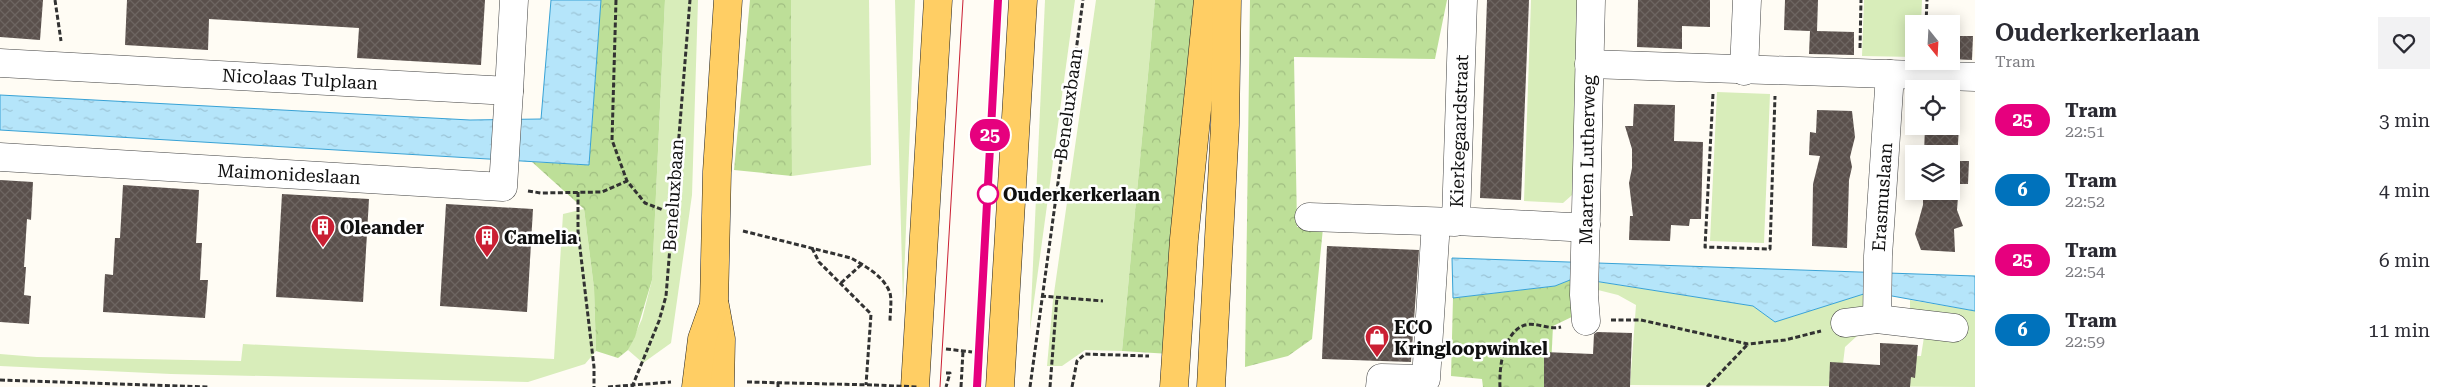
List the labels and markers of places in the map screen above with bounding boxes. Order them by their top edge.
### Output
marker: Ouderkerkerlaan [977,183,999,205]
place label: Ouderkerkerlaan [1003,184,1160,205]
building icon: Oleander [310,214,336,248]
place label: Oleander [340,217,424,238]
building icon: Camelia [474,224,500,258]
place label: Camelia [504,227,578,248]
place label: ECO Kringloopwinkel [1394,317,1548,359]
shop icon: ECO Kringloopwinkel [1364,324,1390,358]

